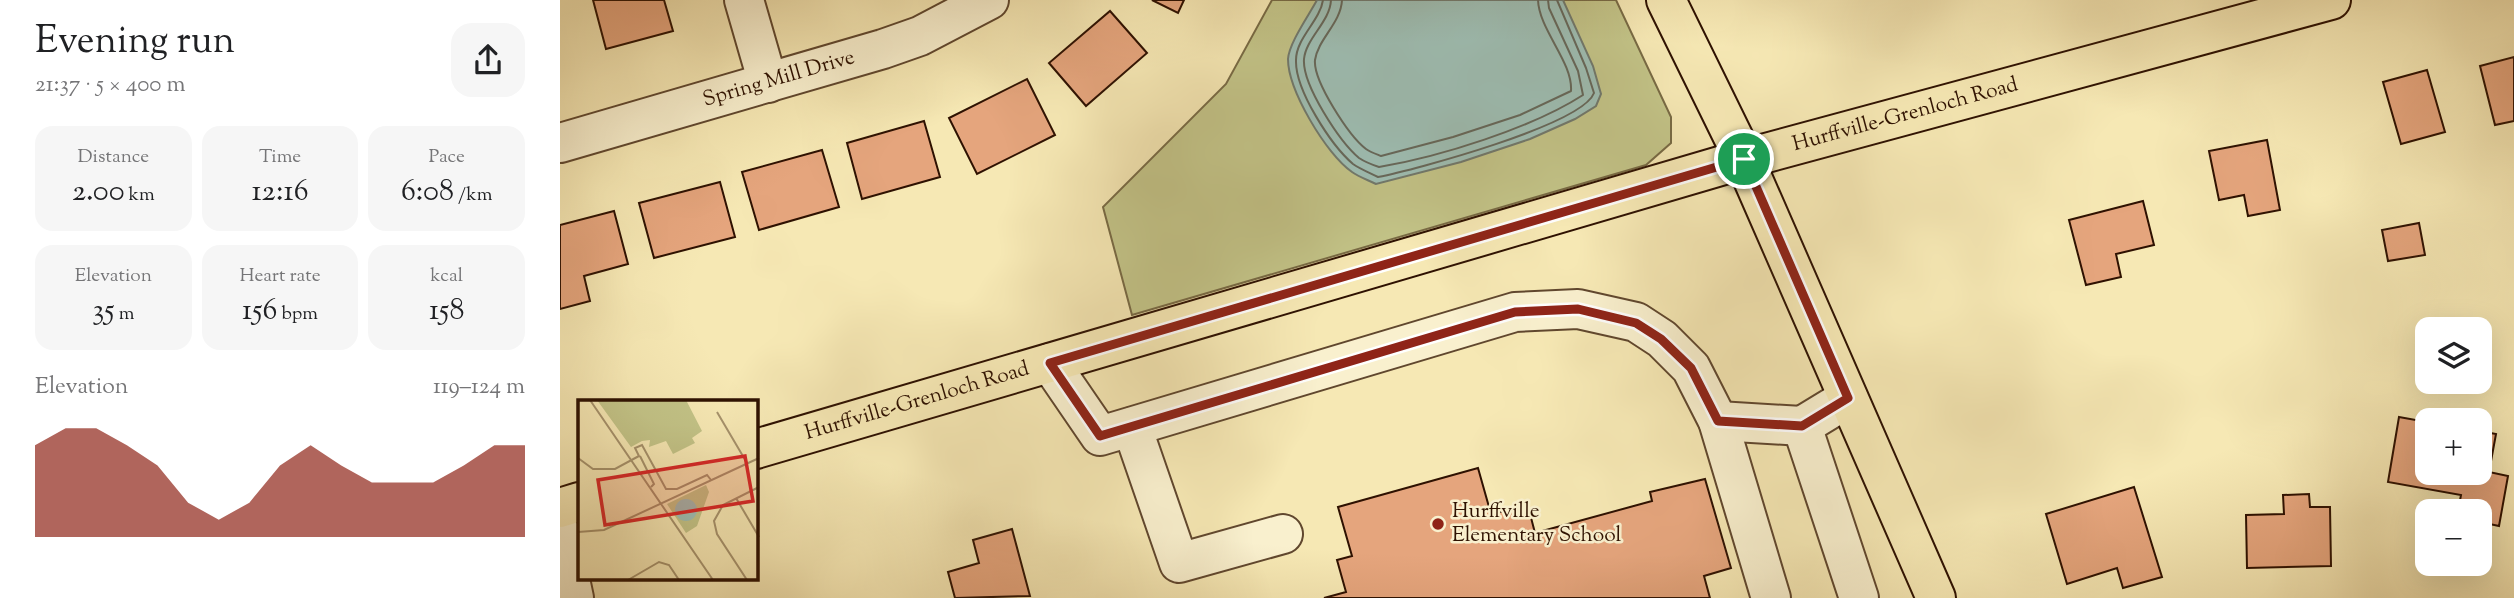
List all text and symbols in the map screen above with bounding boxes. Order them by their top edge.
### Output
text: Evening run [35,16,235,70]
button: share [451,23,525,97]
street label: Spring Mill Drive [699,43,858,116]
text: 21:37 · 5 × 400 m [35,69,185,102]
street label: Hurffville-Grenloch Road [1789,70,2022,160]
pin [1714,129,1774,189]
icon: arrive [1725,140,1763,178]
text: Distance [78,144,149,171]
text: Time [259,144,301,171]
text: Pace [428,144,465,171]
text: 2.00 [72,171,125,214]
text: 12:16 [251,171,309,214]
text: 6:08 [401,171,454,214]
text: km [125,182,155,209]
text: /km [454,182,492,209]
text: Elevation [75,263,152,290]
text: Heart rate [239,263,321,290]
text: kcal [430,263,463,290]
text: 35 [92,290,115,333]
text: 156 [242,290,277,333]
text: 158 [429,290,464,333]
text: m [115,301,134,328]
text: bpm [277,301,318,328]
map controls [2415,317,2492,576]
button: layers [2415,317,2492,394]
street label: Hurffville-Grenloch Road [801,354,1033,449]
text: Elevation [35,371,128,404]
text: 119–124 m [433,371,525,404]
inset map [578,400,758,580]
button: + [2415,408,2492,485]
place label: Hurffville Elementary School [1452,497,1622,551]
button: − [2415,499,2492,576]
marker: Hurffville Elementary School [1430,516,1446,532]

